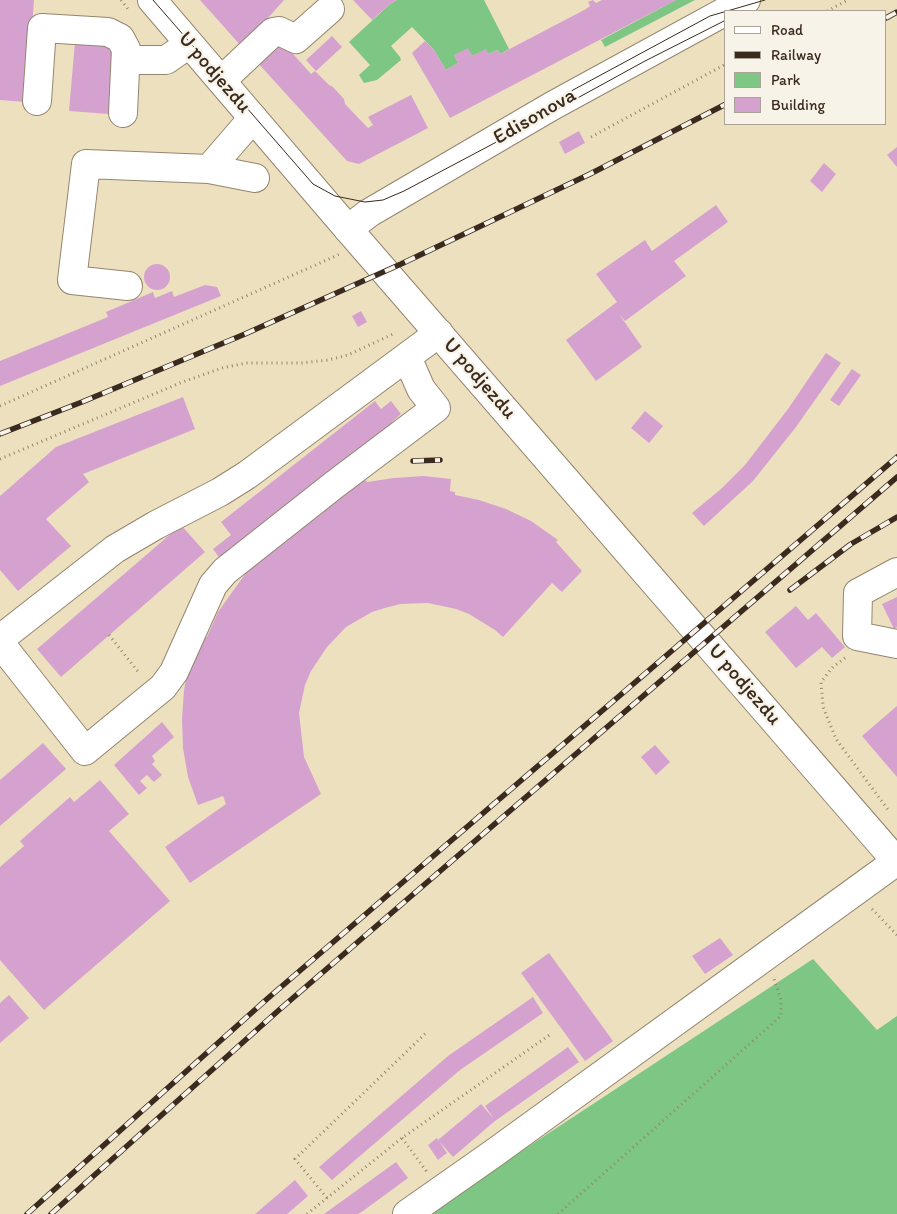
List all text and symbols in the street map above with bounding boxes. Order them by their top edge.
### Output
legend [724,10,887,125]
text: Road [771,21,803,39]
street label: U podjezdu [172,27,256,119]
text: Railway [771,46,821,64]
text: Park [771,71,801,89]
street label: Edisonova [489,83,581,151]
text: Building [771,96,825,114]
street label: U podjezdu [437,333,521,425]
street label: U podjezdu [702,639,786,731]

